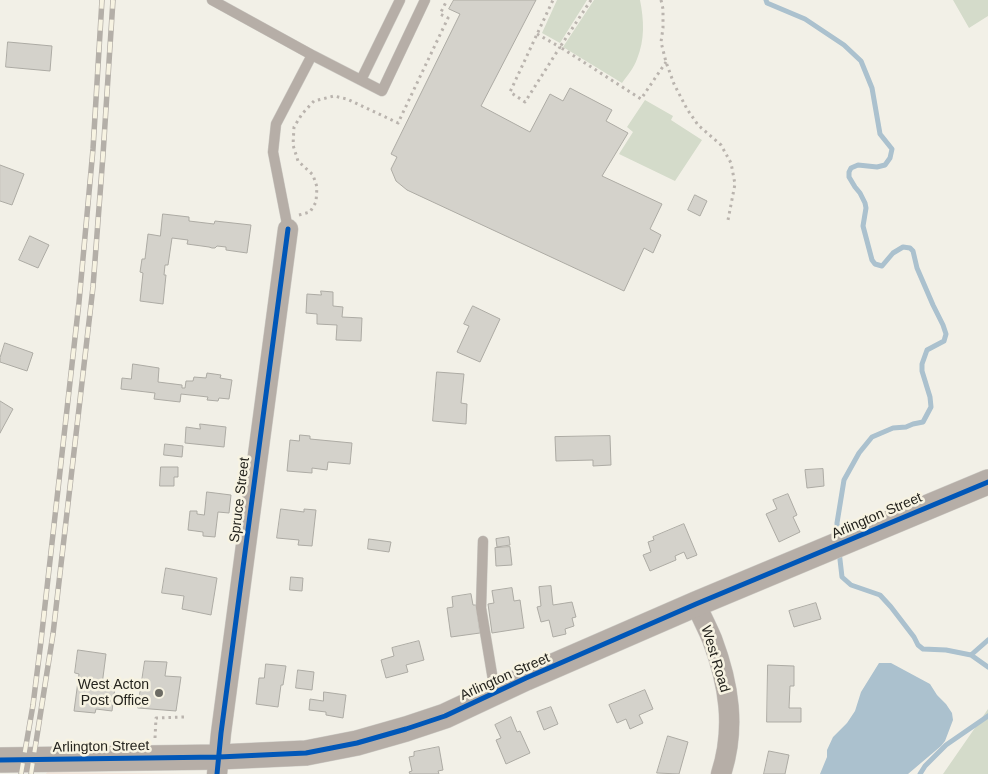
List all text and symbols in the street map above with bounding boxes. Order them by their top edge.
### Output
street label: Spruce Street [226,456,254,544]
street label: Arlington Street [829,489,925,543]
street label: West Road [697,624,733,694]
street label: Arlington Street [458,650,552,704]
place label: West Acton Post Office [78,677,149,710]
marker: West Acton Post Office [153,687,165,699]
street label: Arlington Street [53,738,149,756]

